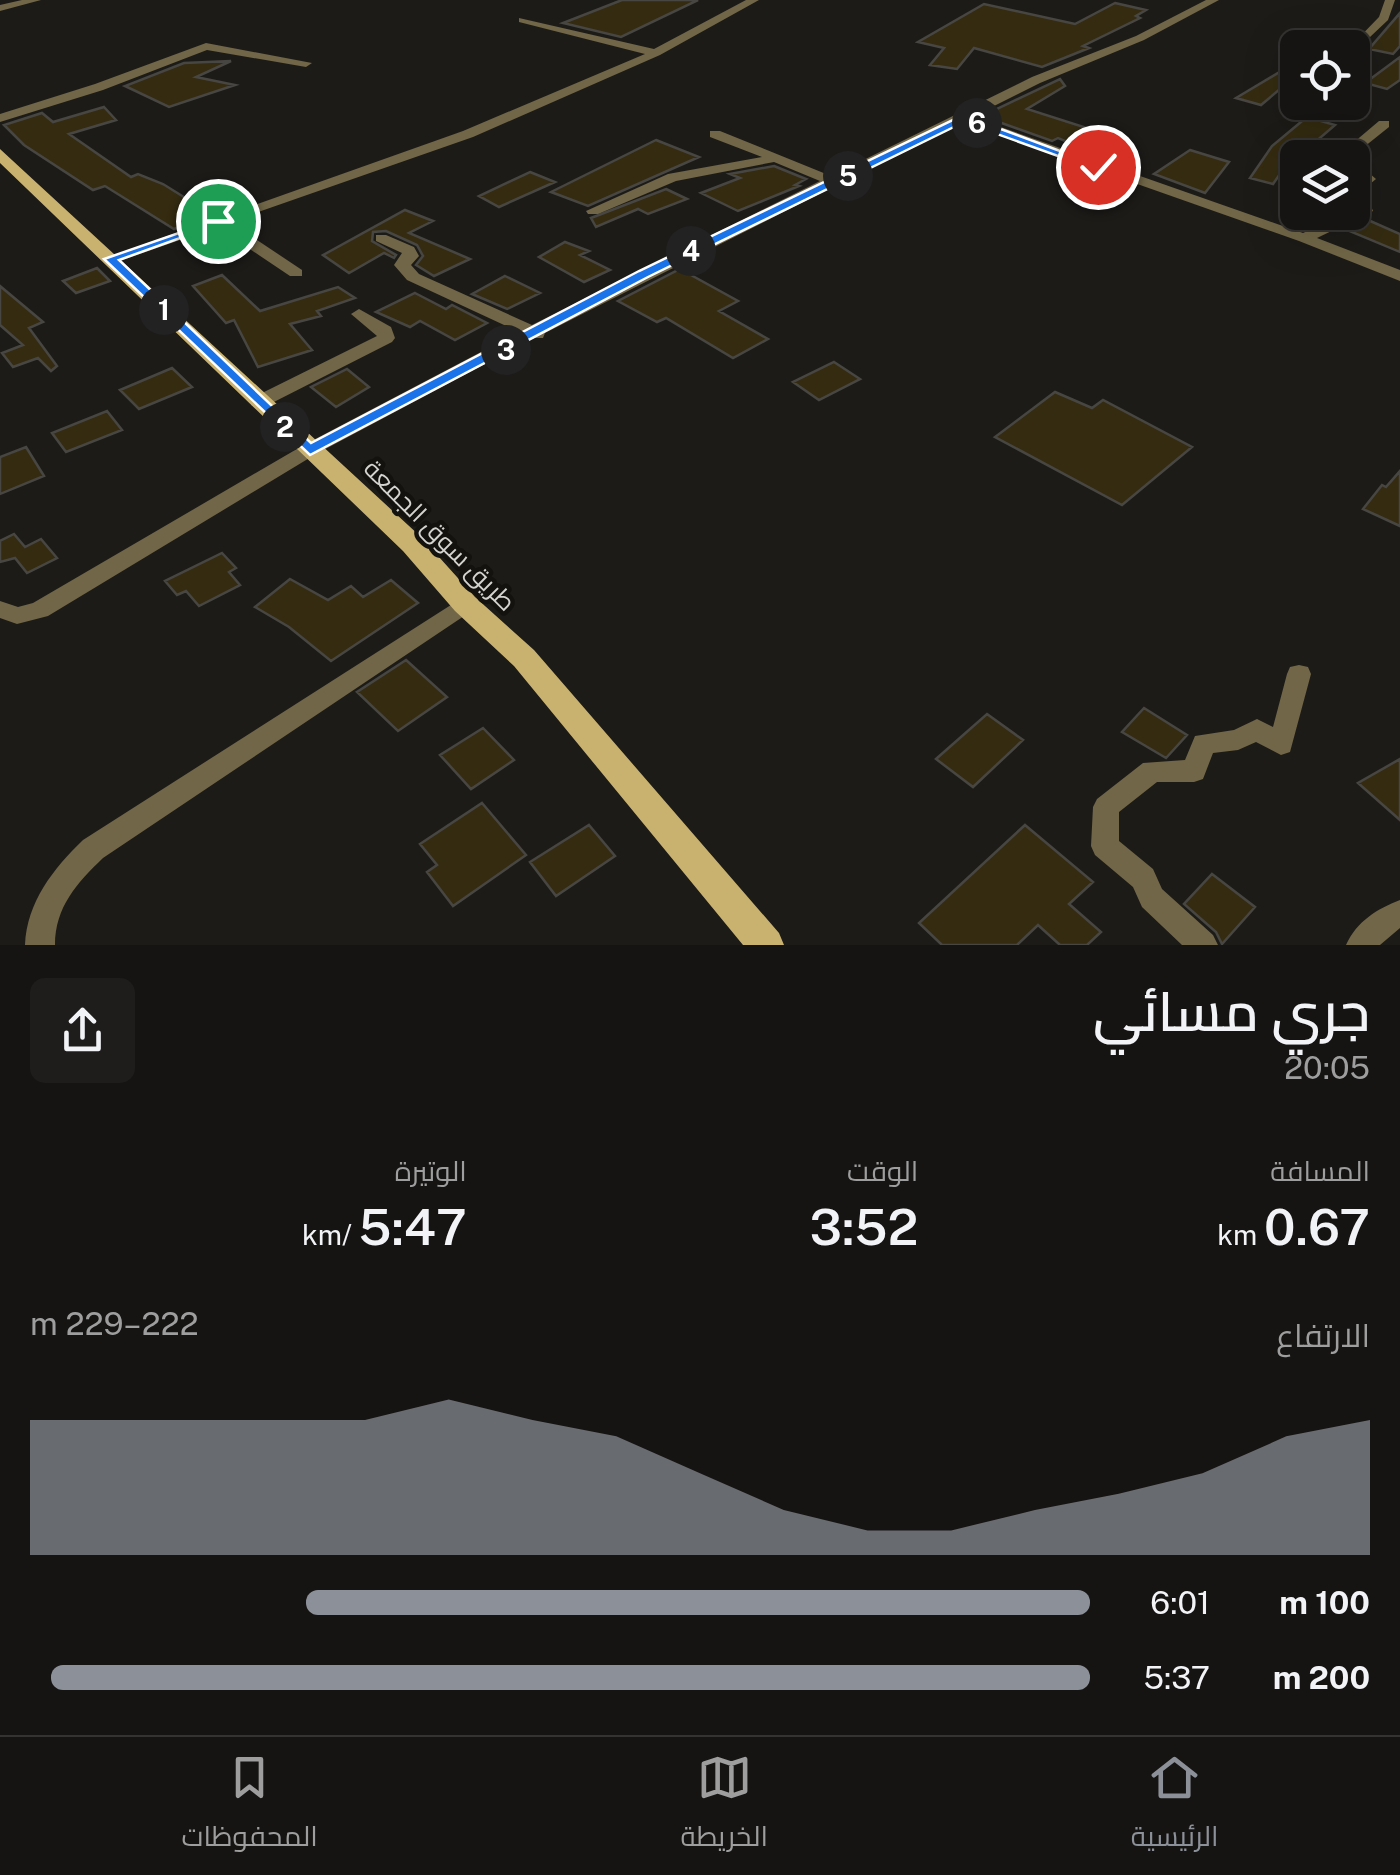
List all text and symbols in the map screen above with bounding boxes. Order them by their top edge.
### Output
map controls [1280,30,1370,230]
button: locate [1280,30,1370,120]
pin: 6 [952,98,1002,148]
text: 6 [968,106,986,139]
pin [1056,125,1141,210]
icon: check [1071,140,1126,195]
button: layers [1280,140,1370,230]
pin: 5 [823,151,873,201]
text: 5 [839,159,857,192]
pin [176,179,261,264]
icon: arrive [191,194,246,249]
pin: 4 [666,226,716,276]
text: 4 [682,234,700,267]
pin: 1 [139,285,189,335]
text: 1 [158,293,170,326]
pin: 3 [481,325,531,375]
text: 3 [497,333,515,366]
pin: 2 [260,402,310,452]
text: 2 [276,410,294,443]
street label: طريق سوق الجمعة [357,453,522,618]
button: share [30,978,135,1083]
text: جري مسائي [1093,979,1370,1043]
text: 20:05 [1284,1049,1370,1086]
text: الوتيرة [395,1154,467,1187]
text: الوقت [847,1154,918,1187]
text: المسافة [1270,1154,1370,1187]
text: 5:47 [359,1197,467,1256]
text: 3:52 [810,1197,918,1256]
text: 0.67 [1264,1197,1370,1256]
text: /km [302,1218,359,1251]
text: km [1217,1218,1264,1251]
text: 222–229 m [30,1305,199,1342]
text: الارتفاع [1276,1317,1370,1354]
text: 6:01 [1150,1584,1210,1621]
text: 100 m [1279,1584,1370,1621]
text: 5:37 [1143,1659,1210,1696]
text: 200 m [1273,1659,1370,1696]
tab: المحفوظات [181,1750,318,1862]
tab: الخريطة [681,1750,768,1862]
tab: الرئيسية [1131,1750,1219,1862]

